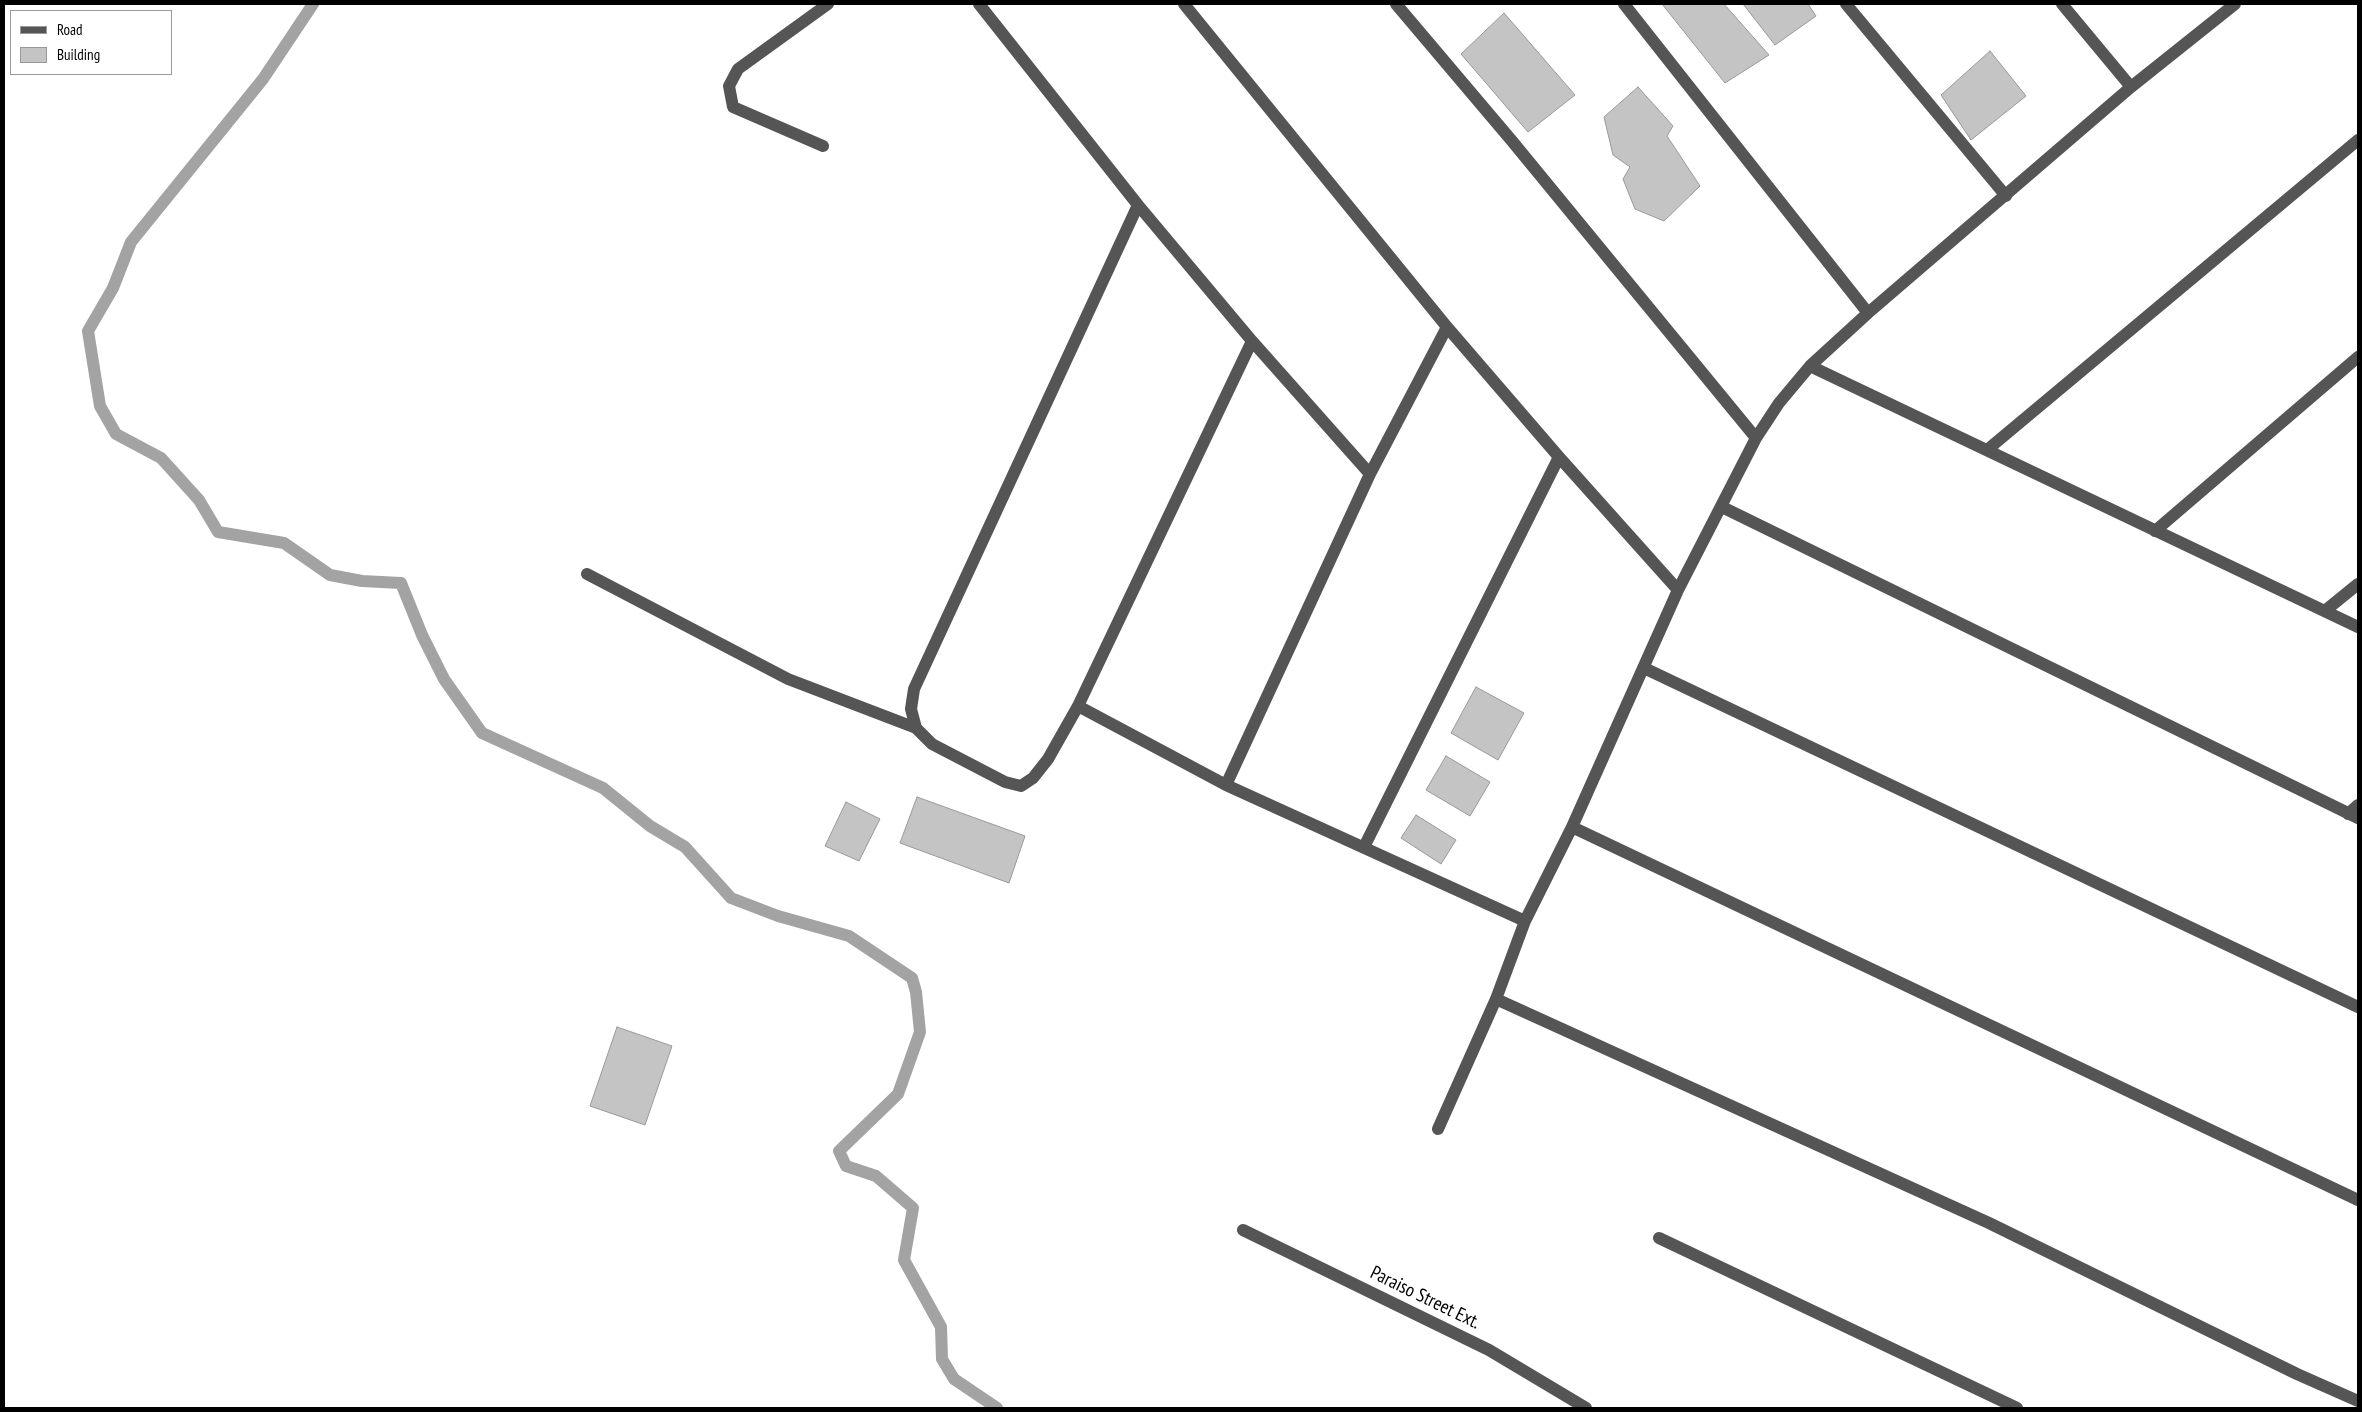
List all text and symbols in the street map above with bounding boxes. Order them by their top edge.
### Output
legend [10,10,172,75]
text: Road [57,20,83,39]
text: Building [57,45,100,64]
street label: Paraiso Street Ext. [1366,1262,1484,1334]

